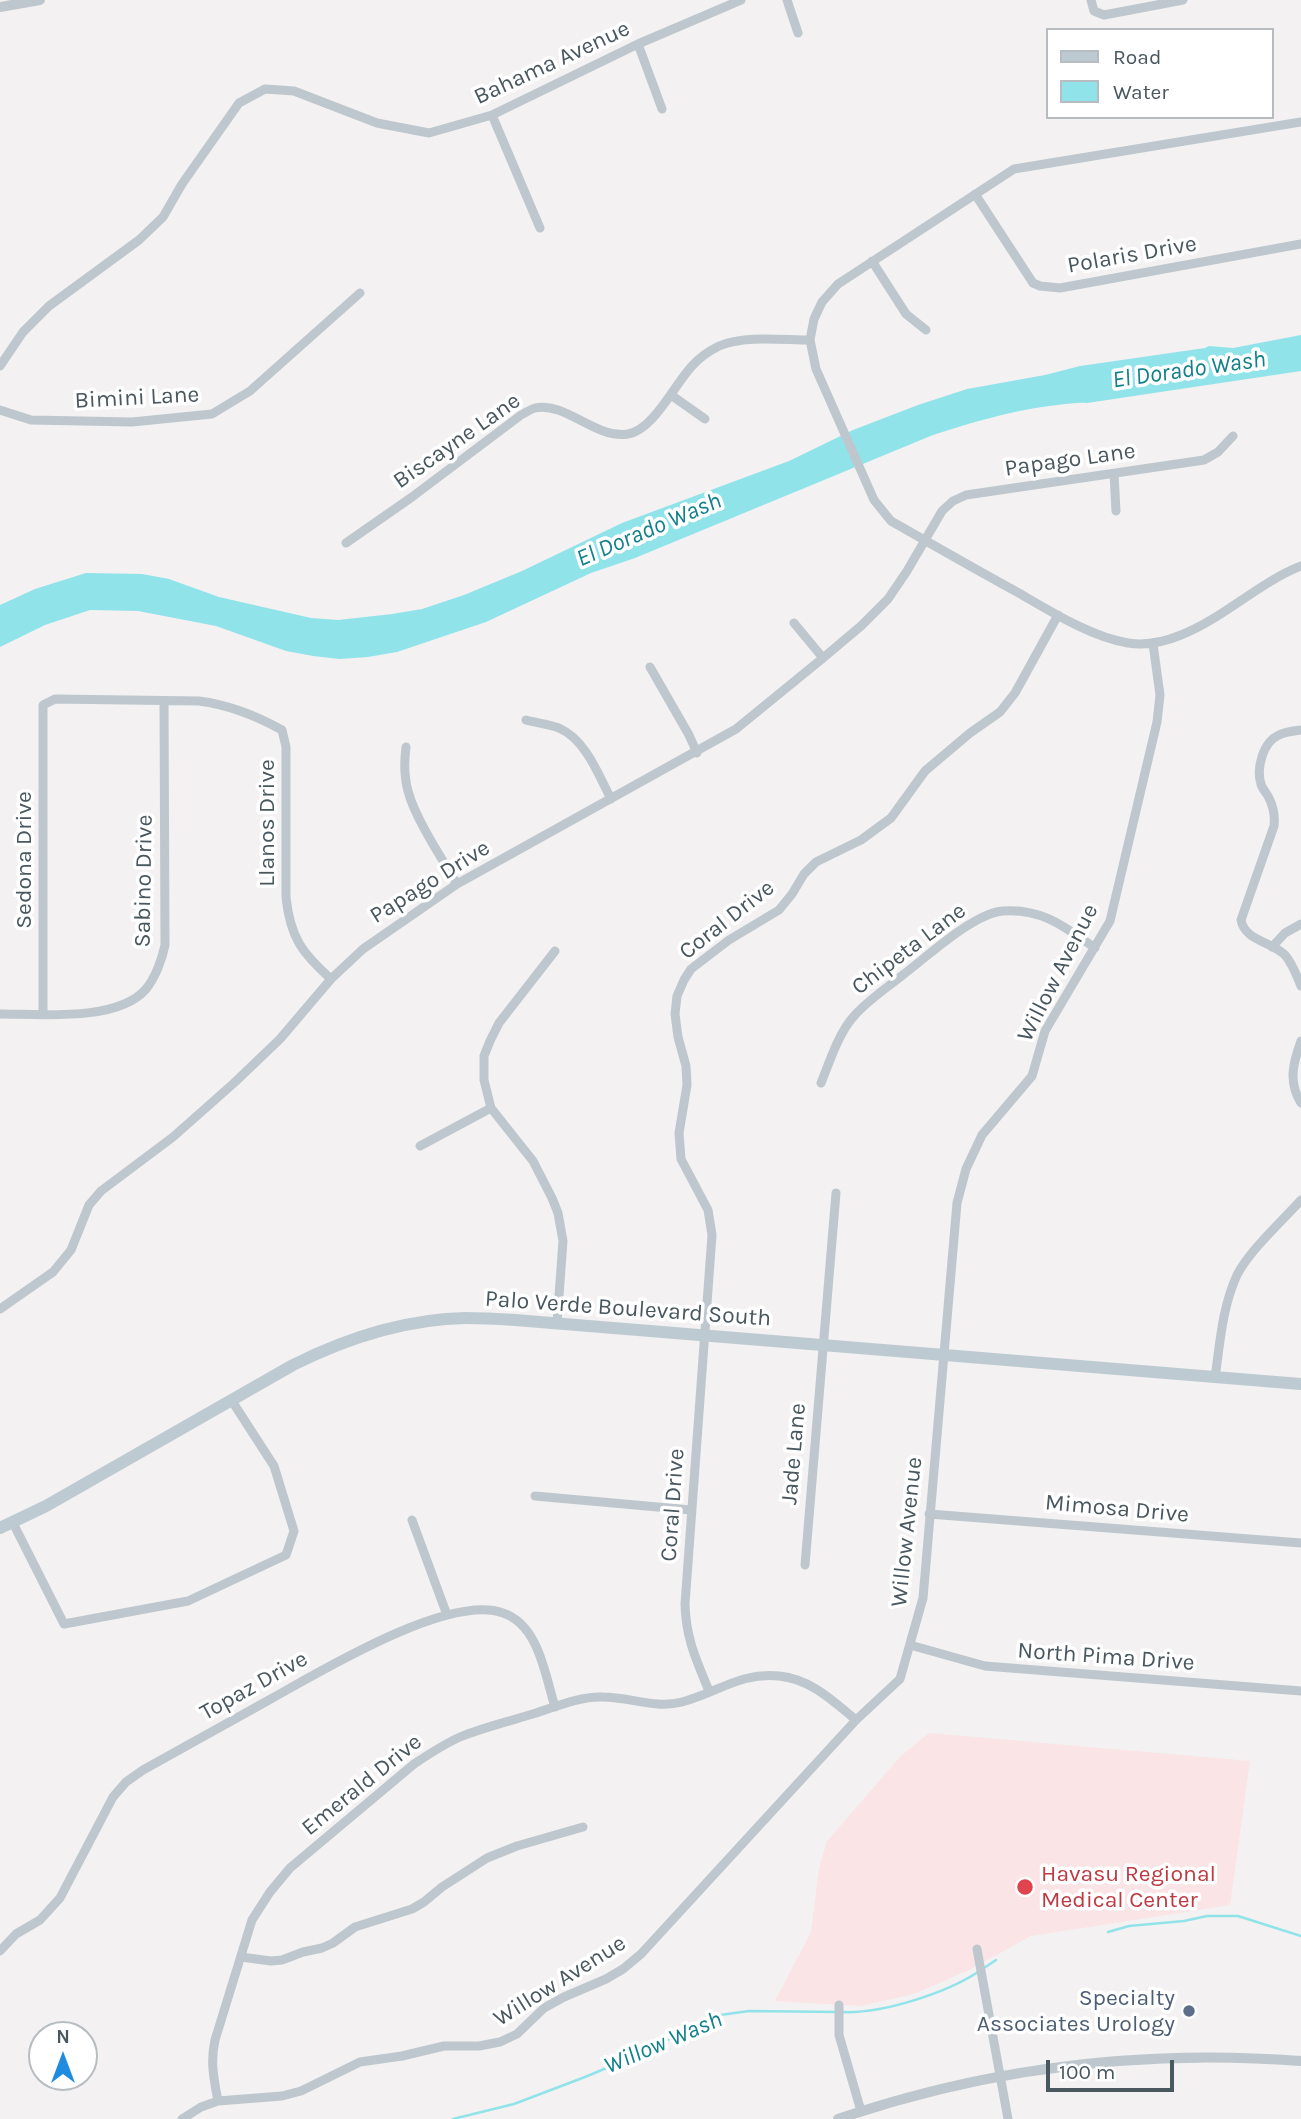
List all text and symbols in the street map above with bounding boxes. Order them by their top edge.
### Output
street label: Bahama Avenue [470,15,634,111]
legend [1046,28,1273,119]
text: Road [1113,45,1161,69]
text: Water [1113,80,1169,104]
street label: Polaris Drive [1065,230,1199,280]
water label: El Dorado Wash [1110,345,1268,395]
street label: Bimini Lane [74,381,200,415]
street label: Biscayne Lane [388,387,526,495]
street label: Papago Lane [1003,437,1137,483]
water label: El Dorado Wash [572,487,726,573]
street label: Llanos Drive [253,759,281,887]
street label: Sedona Drive [10,791,38,929]
street label: Sabino Drive [129,814,159,948]
street label: Papago Drive [365,834,495,930]
street label: Coral Drive [674,874,780,966]
street label: Chipeta Lane [846,897,972,1001]
street label: Willow Avenue [1011,900,1105,1046]
street label: Palo Verde Boulevard South [484,1285,772,1333]
street label: Jade Lane [776,1402,812,1506]
street label: Coral Drive [655,1448,691,1562]
street label: Willow Avenue [885,1456,929,1608]
street label: Mimosa Drive [1044,1489,1190,1529]
street label: North Pima Drive [1016,1637,1196,1677]
street label: Topaz Drive [196,1645,312,1727]
street label: Emerald Drive [296,1728,428,1842]
place label: Havasu Regional Medical Center [1041,1860,1216,1914]
marker: Havasu Regional Medical Center [1015,1877,1035,1897]
street label: Willow Avenue [489,1929,631,2033]
place label: Specialty Associates Urology [977,1984,1175,2038]
marker: Specialty Associates Urology [1181,2003,1197,2019]
water label: Willow Wash [600,2005,726,2081]
north arrow [28,2021,98,2091]
text: N [56,2026,70,2048]
scale bar [1049,2046,1177,2090]
text: 100 m [1059,2060,1116,2084]

